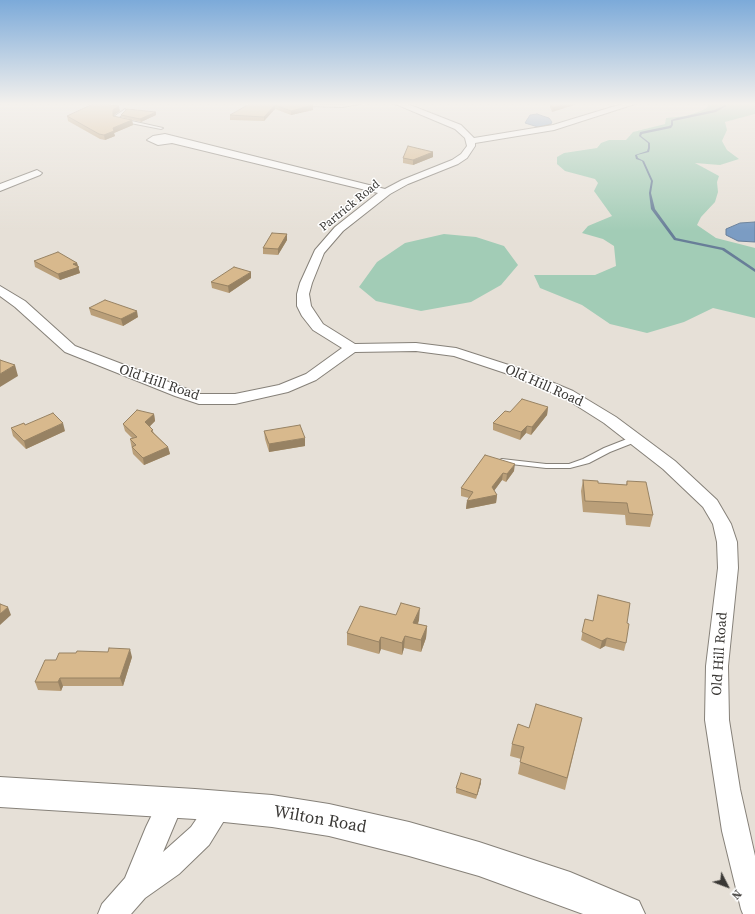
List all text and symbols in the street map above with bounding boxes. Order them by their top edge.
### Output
street label: Partrick Road [317,177,383,235]
street label: Old Hill Road [117,361,201,405]
street label: Old Hill Road [502,361,586,411]
street label: Old Hill Road [709,612,731,696]
street label: Wilton Road [272,802,368,838]
north arrow [707,866,747,906]
text: N [728,886,745,902]

